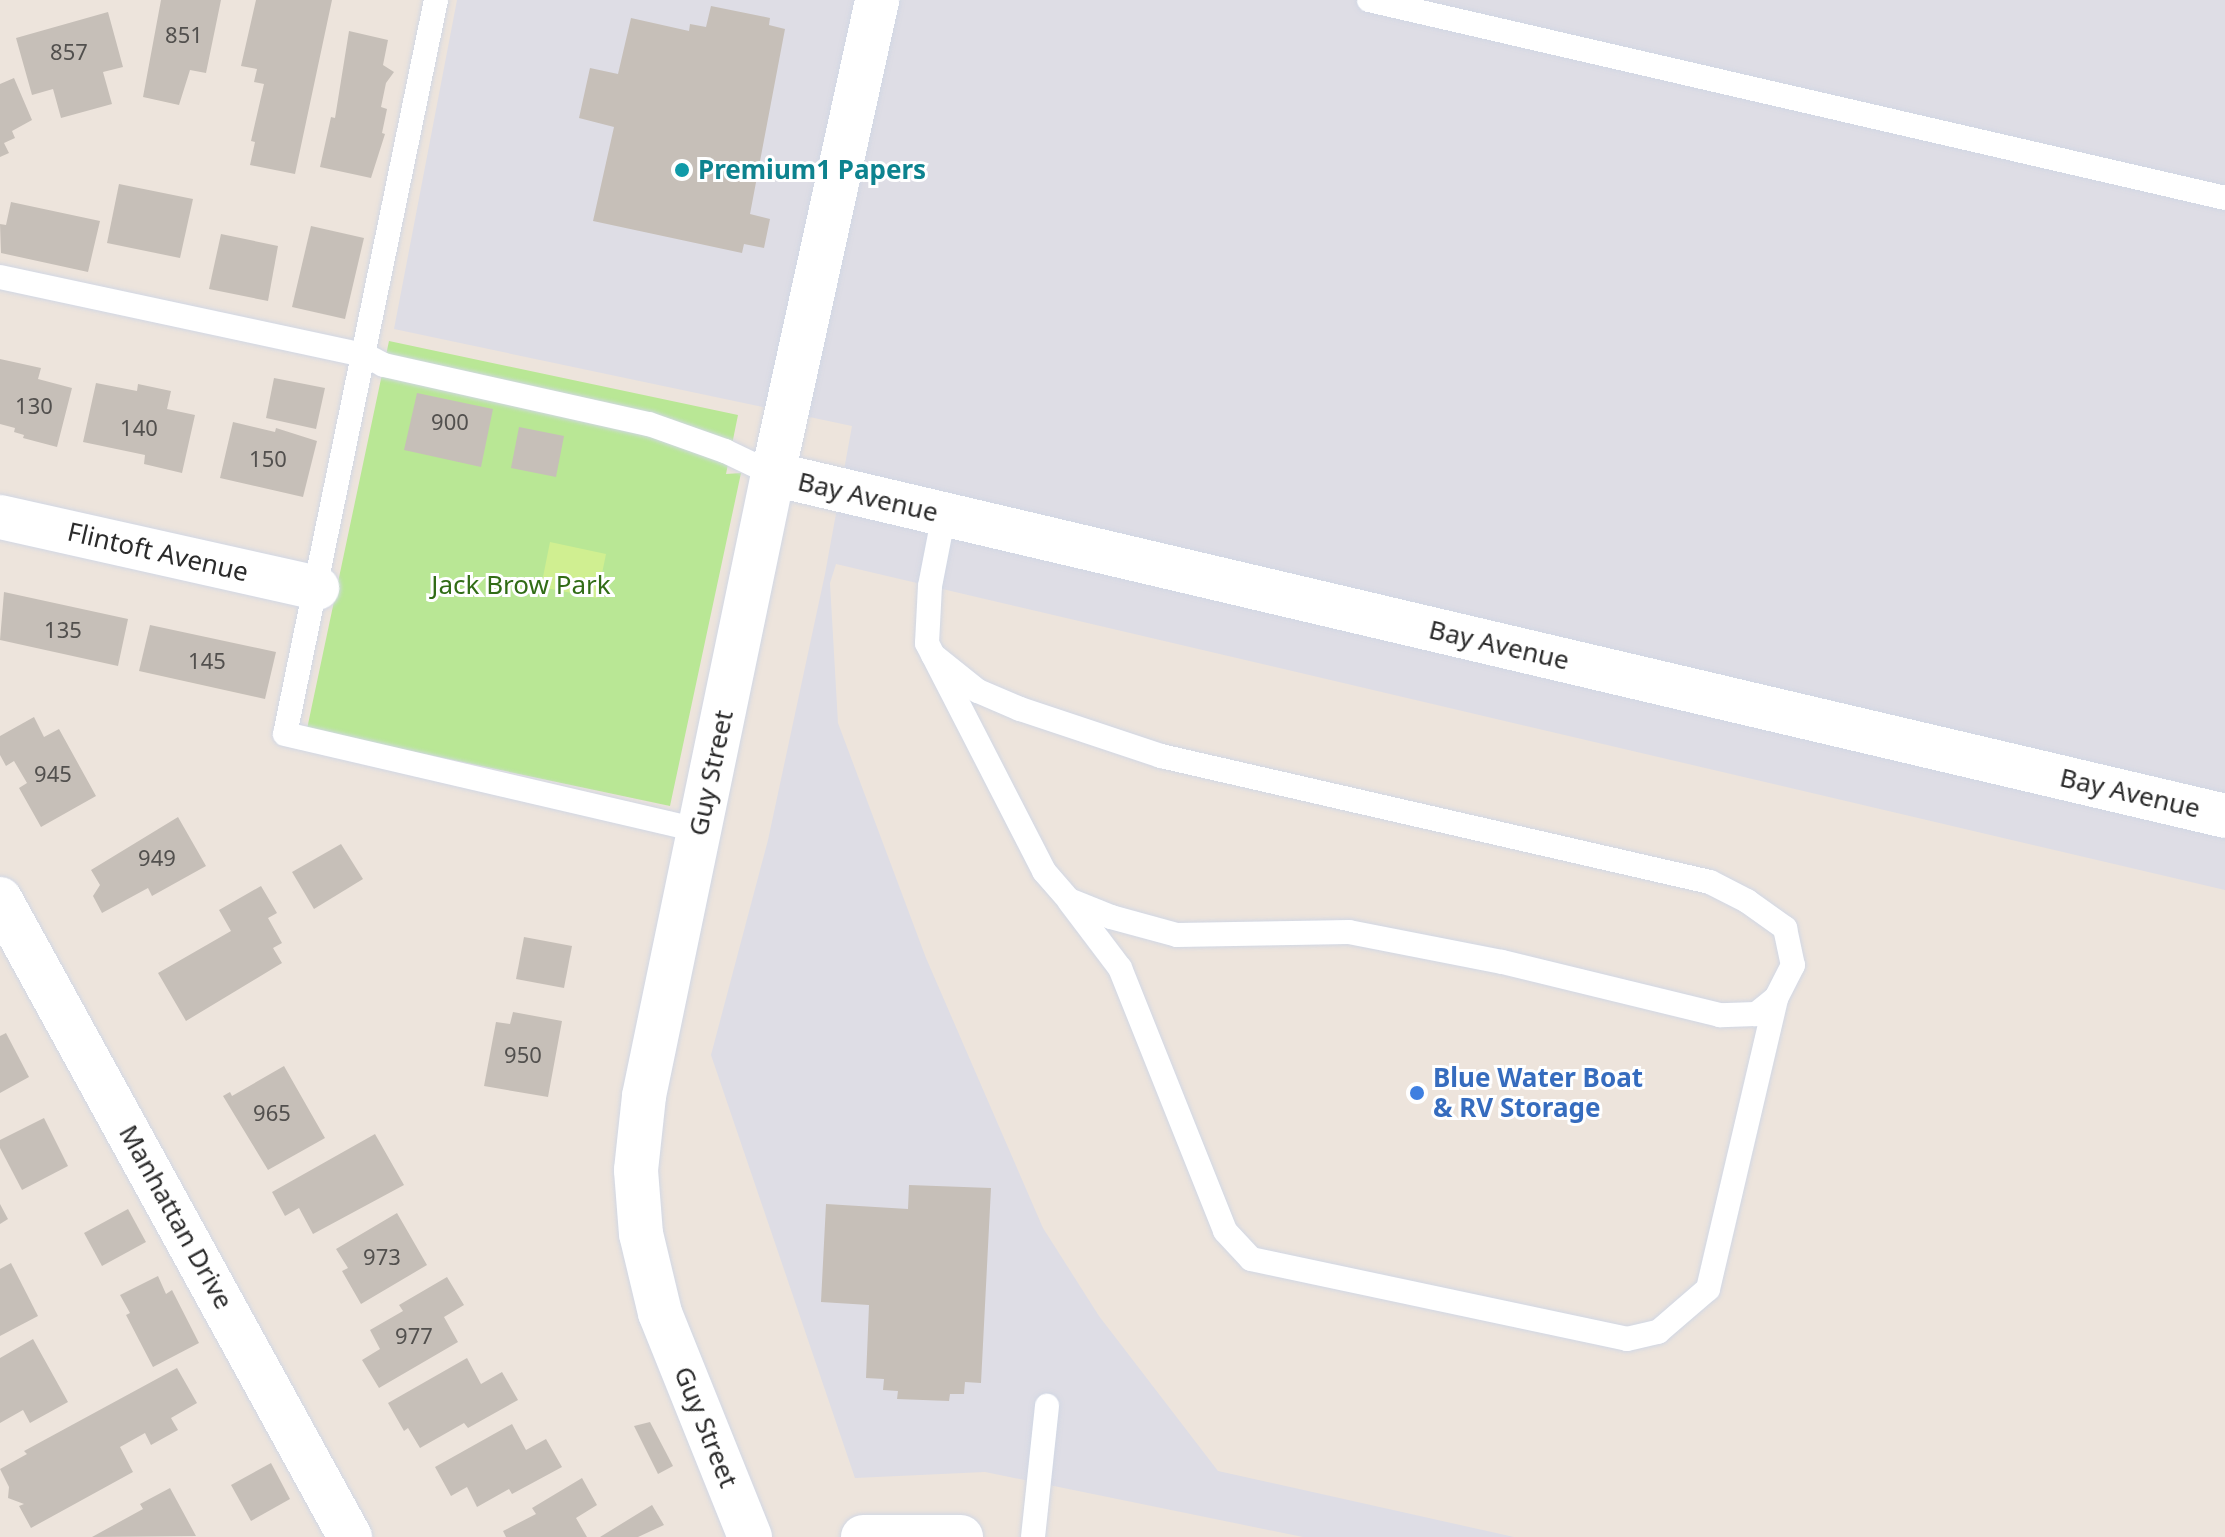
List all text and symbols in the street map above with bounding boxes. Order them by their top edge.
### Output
house number: 851 [165,22,203,48]
house number: 857 [50,39,88,65]
place label: Premium1 Papers [698,154,926,186]
marker: Premium1 Papers [673,161,691,179]
house number: 130 [15,393,53,419]
house number: 900 [431,409,469,435]
house number: 140 [120,415,158,441]
house number: 150 [249,446,287,472]
street label: Bay Avenue [795,466,941,528]
street label: Flintoft Avenue [65,516,251,588]
park label: Jack Brow Park [431,569,611,601]
street label: Bay Avenue [1426,614,1572,676]
house number: 135 [44,617,82,643]
house number: 145 [188,648,226,674]
street label: Guy Street [682,707,740,839]
house number: 945 [34,761,72,787]
street label: Bay Avenue [2057,762,2203,824]
house number: 949 [138,845,176,871]
house number: 950 [504,1042,542,1068]
place label: Blue Water Boat & RV Storage [1433,1062,1643,1124]
marker: Blue Water Boat & RV Storage [1408,1084,1426,1102]
house number: 965 [253,1100,291,1126]
street label: Manhattan Drive [113,1120,239,1314]
house number: 973 [363,1244,401,1270]
house number: 977 [395,1323,433,1349]
street label: Guy Street [668,1362,744,1492]

